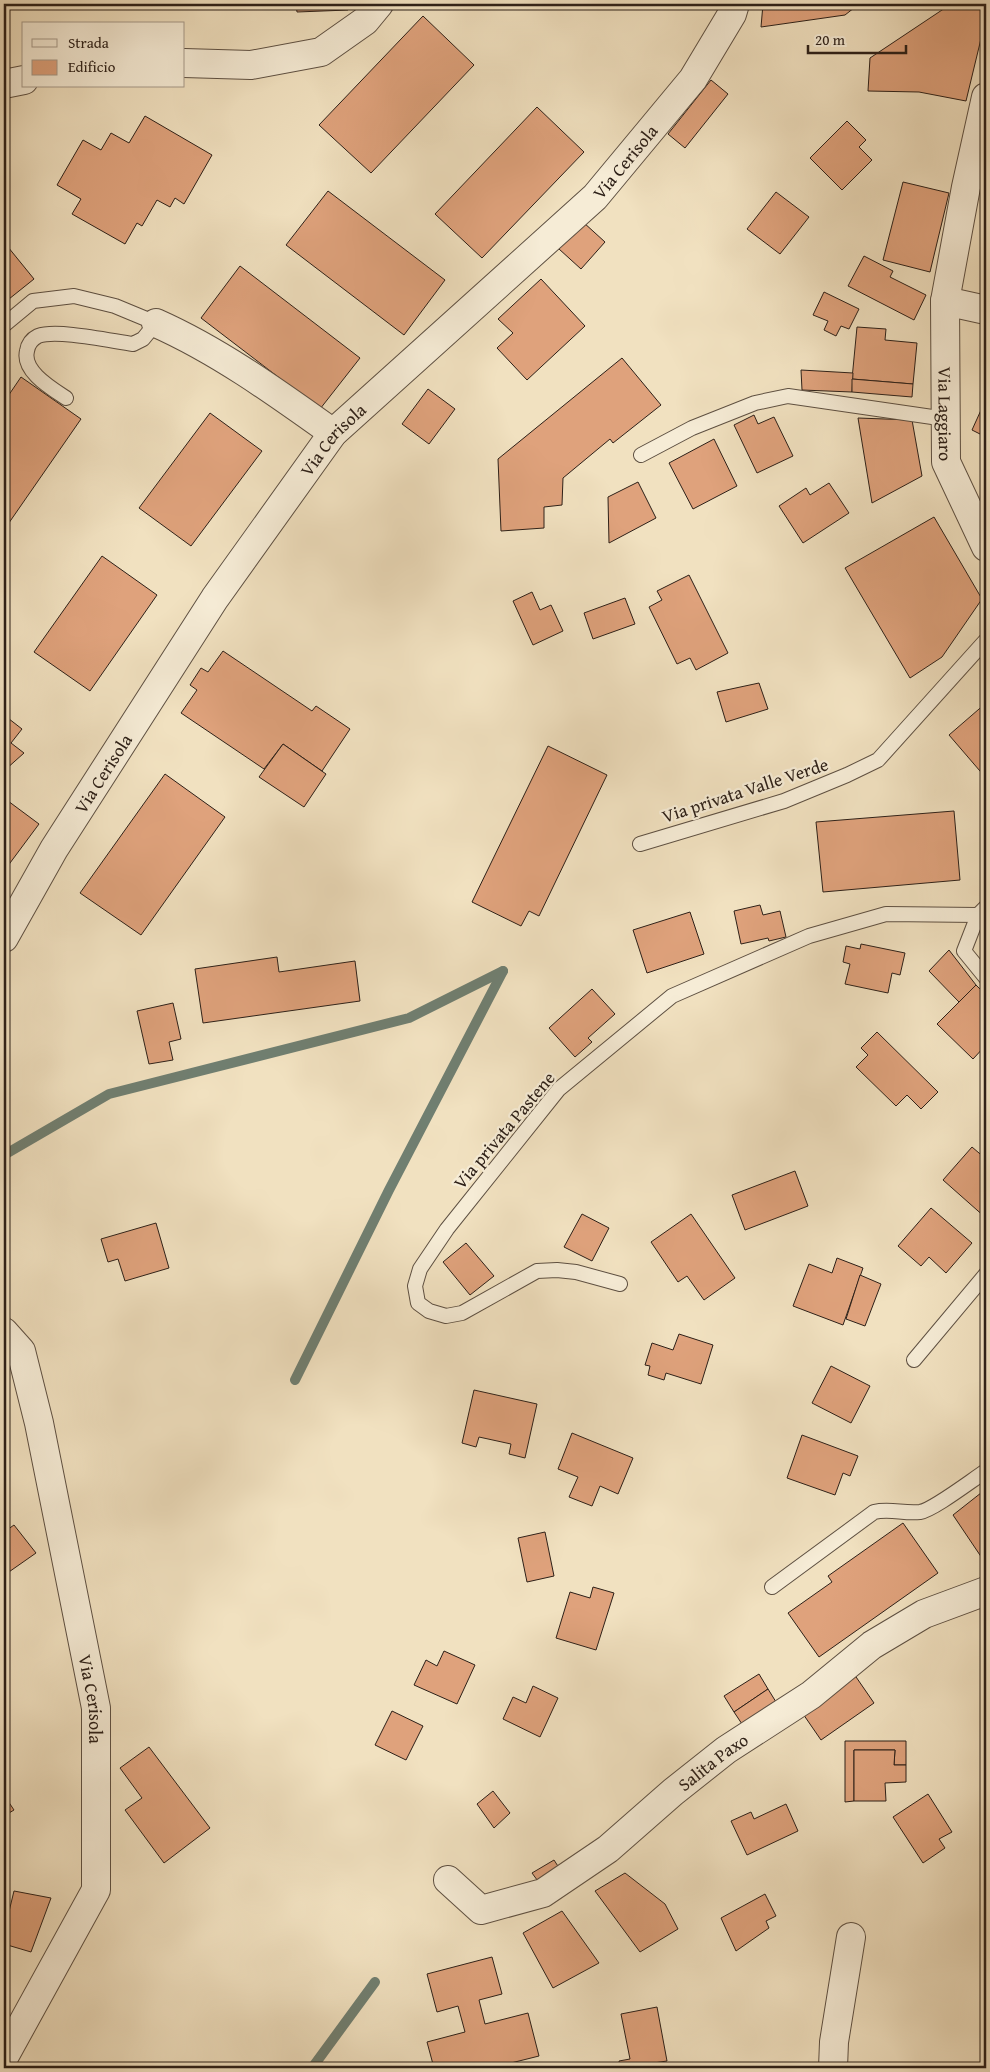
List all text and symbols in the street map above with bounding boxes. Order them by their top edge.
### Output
legend [22,22,185,88]
scale bar [808,22,905,54]
text: 20 m [815,29,846,50]
text: Strada [68,32,109,53]
text: Edificio [68,56,116,77]
street label: Via Cerisola [585,118,664,205]
street label: Via Laggiaro [932,367,959,461]
street label: Via Cerisola [293,396,372,482]
street label: Via Cerisola [67,728,138,818]
street label: Via privata Valle Verde [658,750,832,830]
street label: Via privata Pastene [447,1065,561,1195]
street label: Via Cerisola [72,1652,110,1744]
street label: Salita Paxo [672,1726,753,1797]

